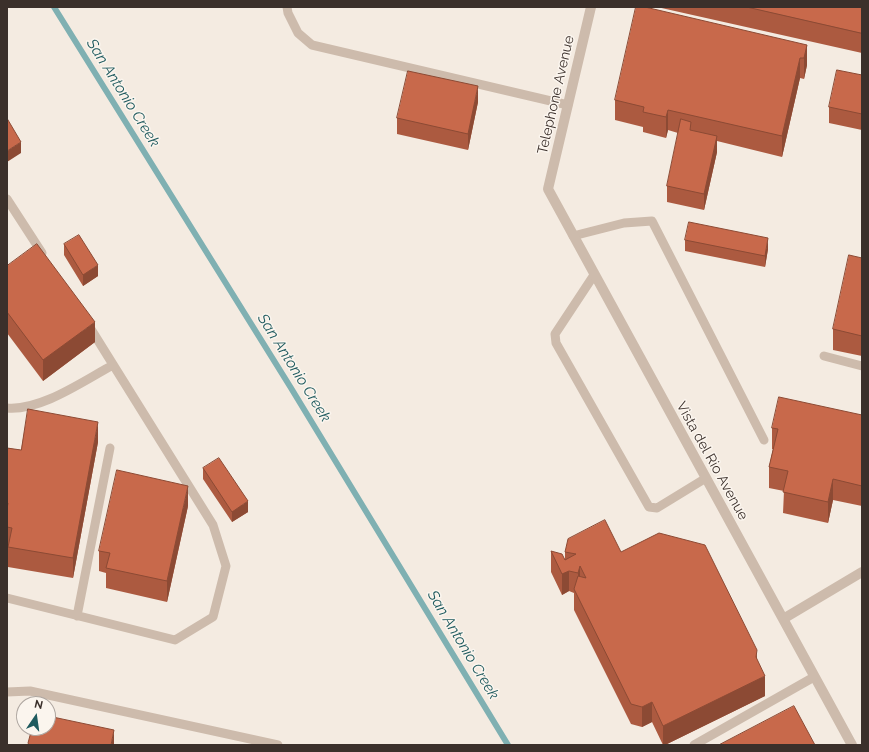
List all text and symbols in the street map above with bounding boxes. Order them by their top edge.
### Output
street label: Telephone Avenue [534,34,578,156]
water label: San Antonio Creek [83,36,163,150]
water label: San Antonio Creek [254,311,334,425]
street label: Vista del Rio Avenue [672,399,752,523]
water label: San Antonio Creek [423,587,503,703]
north arrow [16,696,56,736]
text: N [33,698,44,712]

